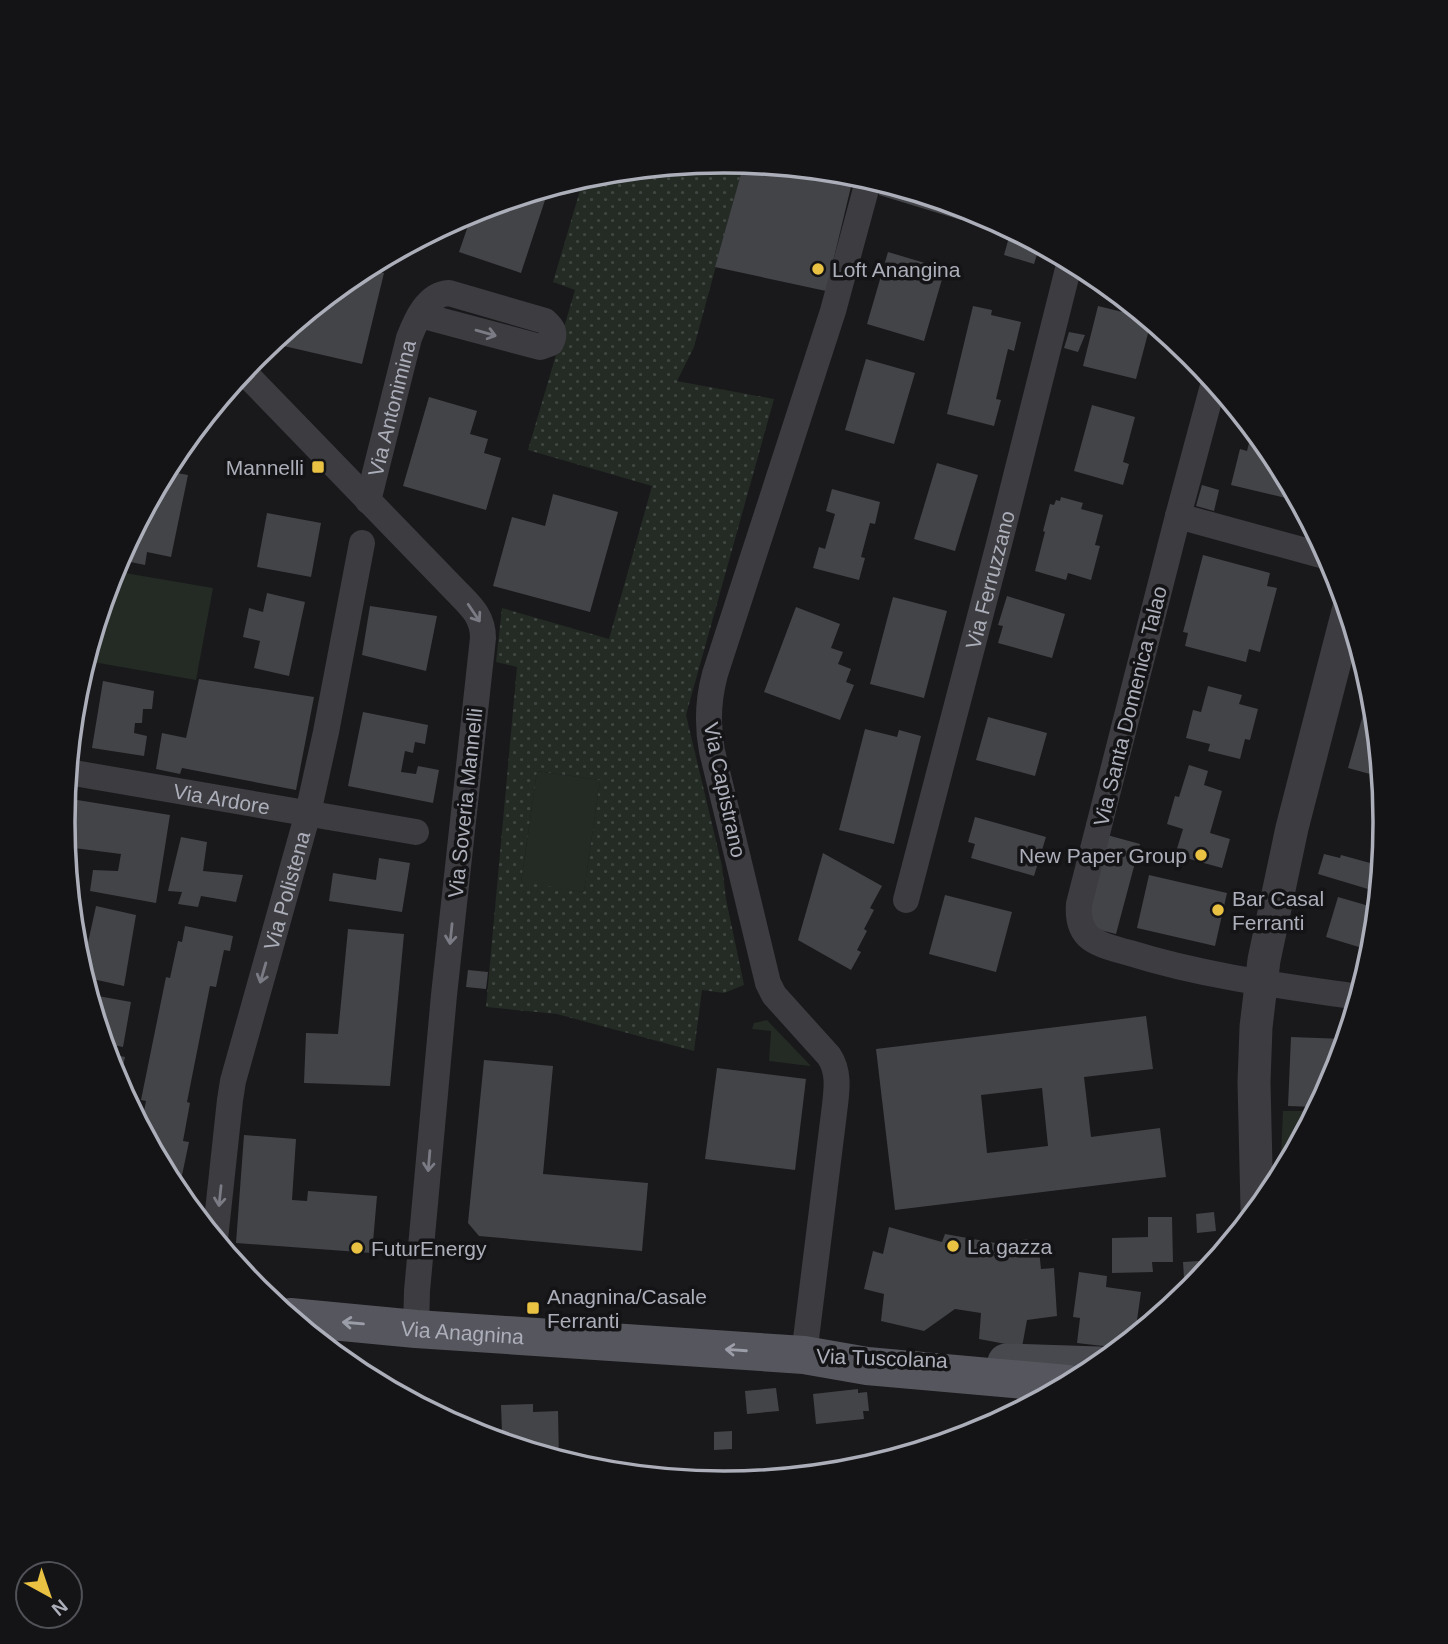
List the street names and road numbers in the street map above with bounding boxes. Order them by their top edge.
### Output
street label: Via Antonimina [363,337,420,479]
street label: Via Ferruzzano [961,508,1018,651]
street label: Via Santa Domenica Talao [1089,584,1171,828]
street label: Via Soveria Mannelli [444,707,486,899]
street label: Via Capistrano [699,720,751,860]
street label: Via Ardore [172,779,272,818]
street label: Via Polistena [259,828,314,952]
street label: Via Anagnina [400,1316,525,1348]
street label: Via Tuscolana [816,1344,948,1372]

